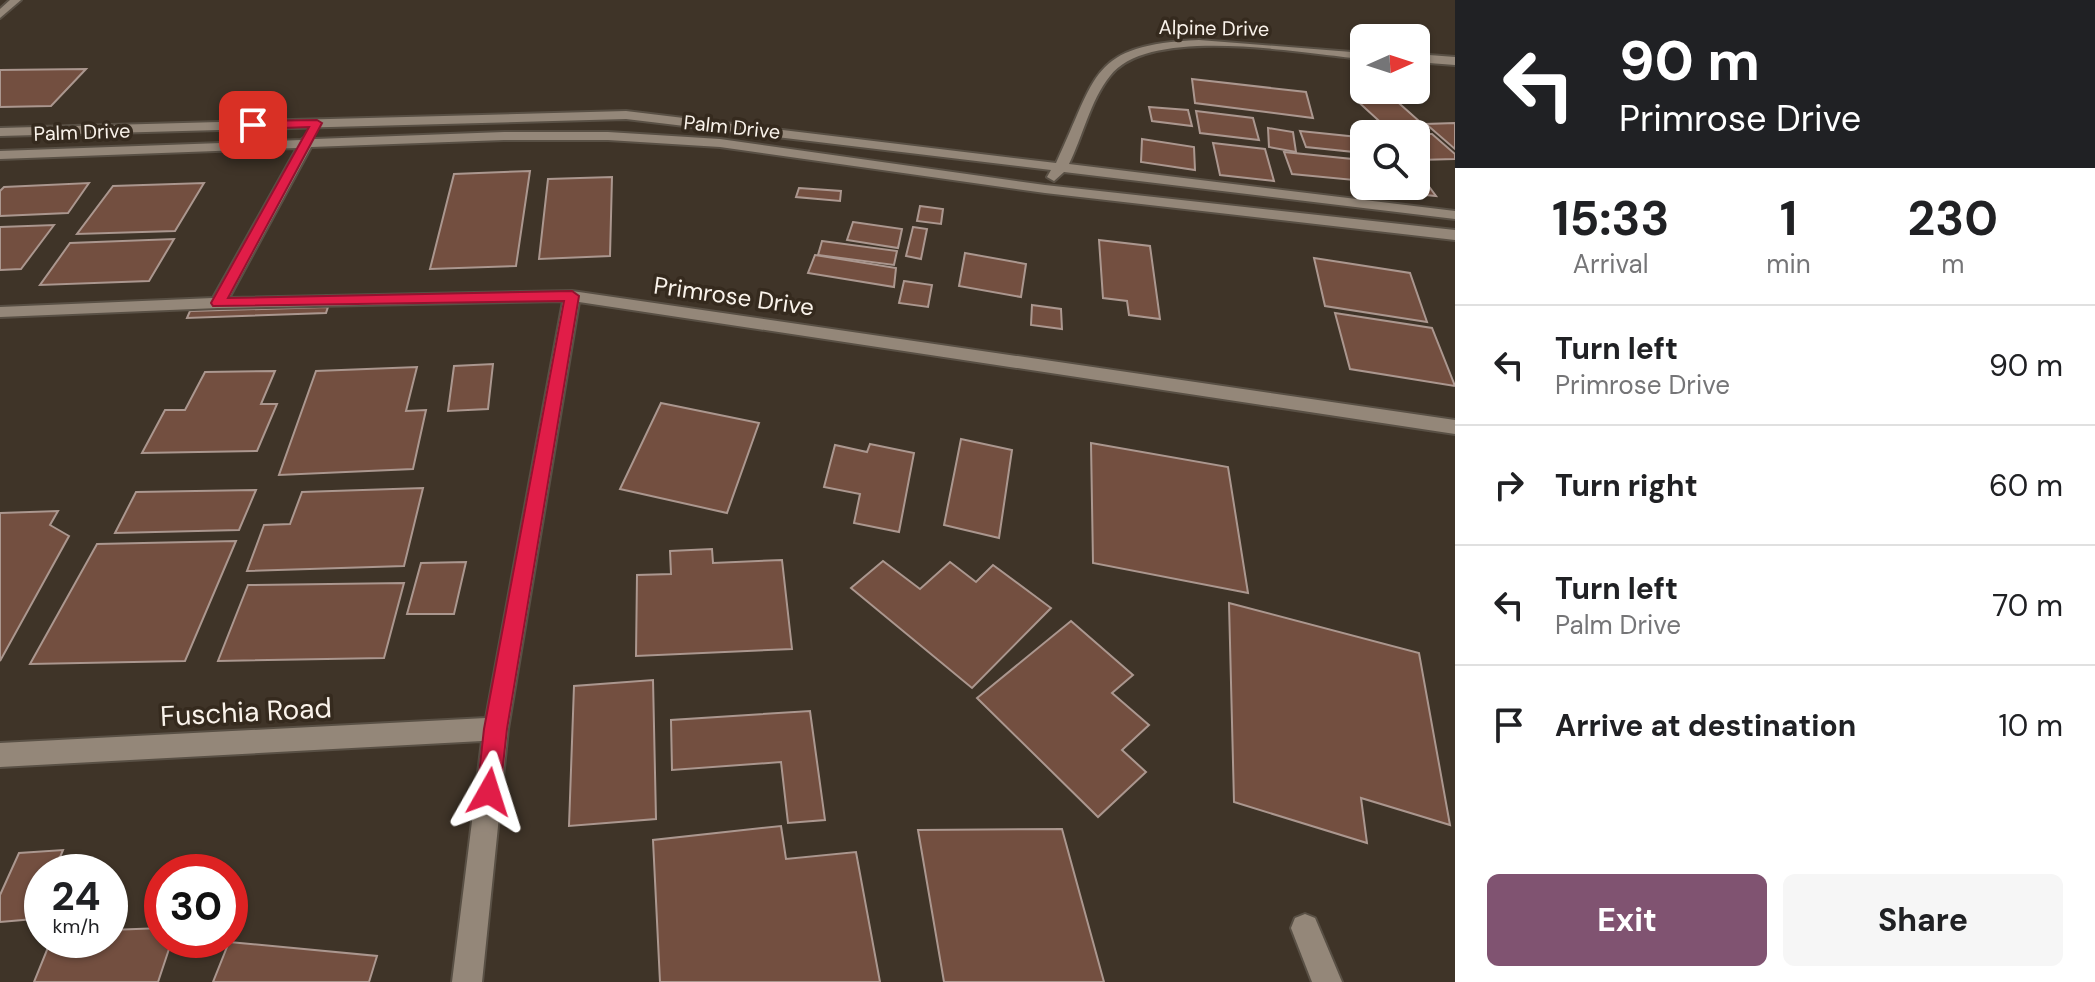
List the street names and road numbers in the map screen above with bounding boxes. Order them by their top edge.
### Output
street label: Alpine Drive [1158,14,1270,42]
street label: Palm Drive [682,109,782,145]
street label: Palm Drive [33,117,131,147]
street label: Primrose Drive [652,269,816,323]
street label: Fuschia Road [159,689,333,735]

